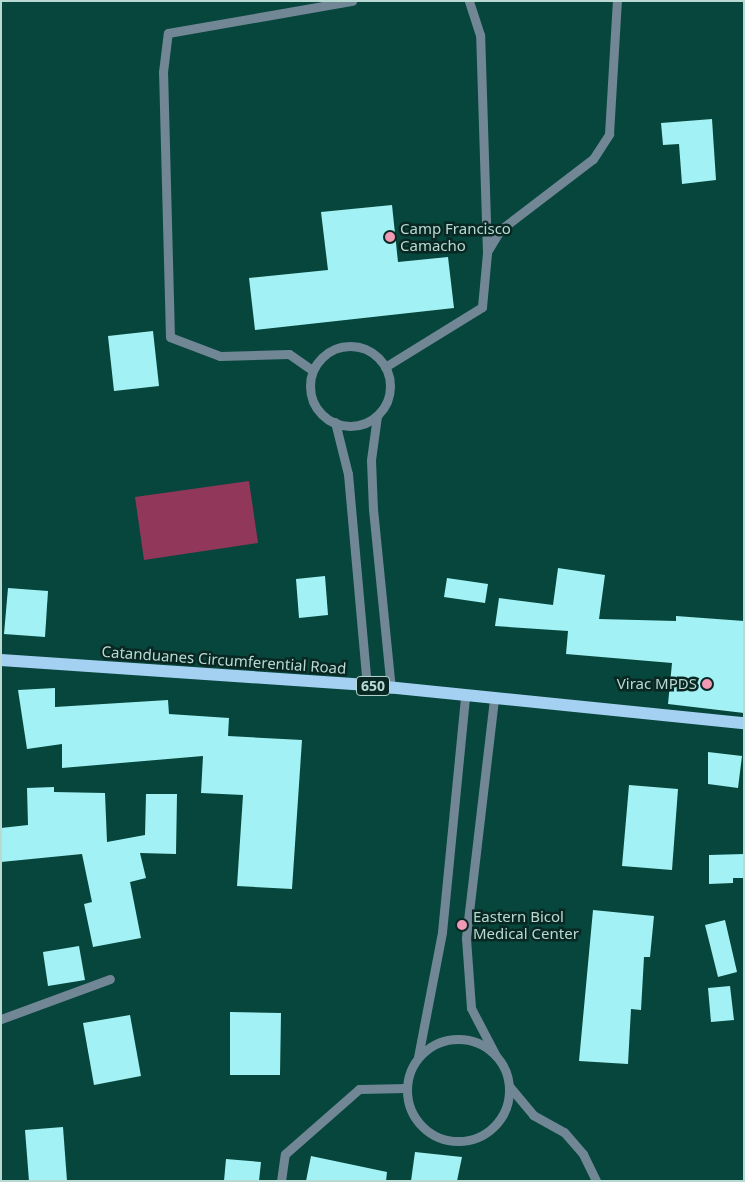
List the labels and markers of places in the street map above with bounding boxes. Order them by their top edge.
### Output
place label: Camp Francisco Camacho [400,219,511,254]
marker: Camp Francisco Camacho [384,231,396,243]
place label: Virac MPDS [617,675,697,693]
marker: Virac MPDS [701,678,713,690]
place label: Eastern Bicol Medical Center [473,907,579,942]
marker: Eastern Bicol Medical Center [455,918,469,932]

